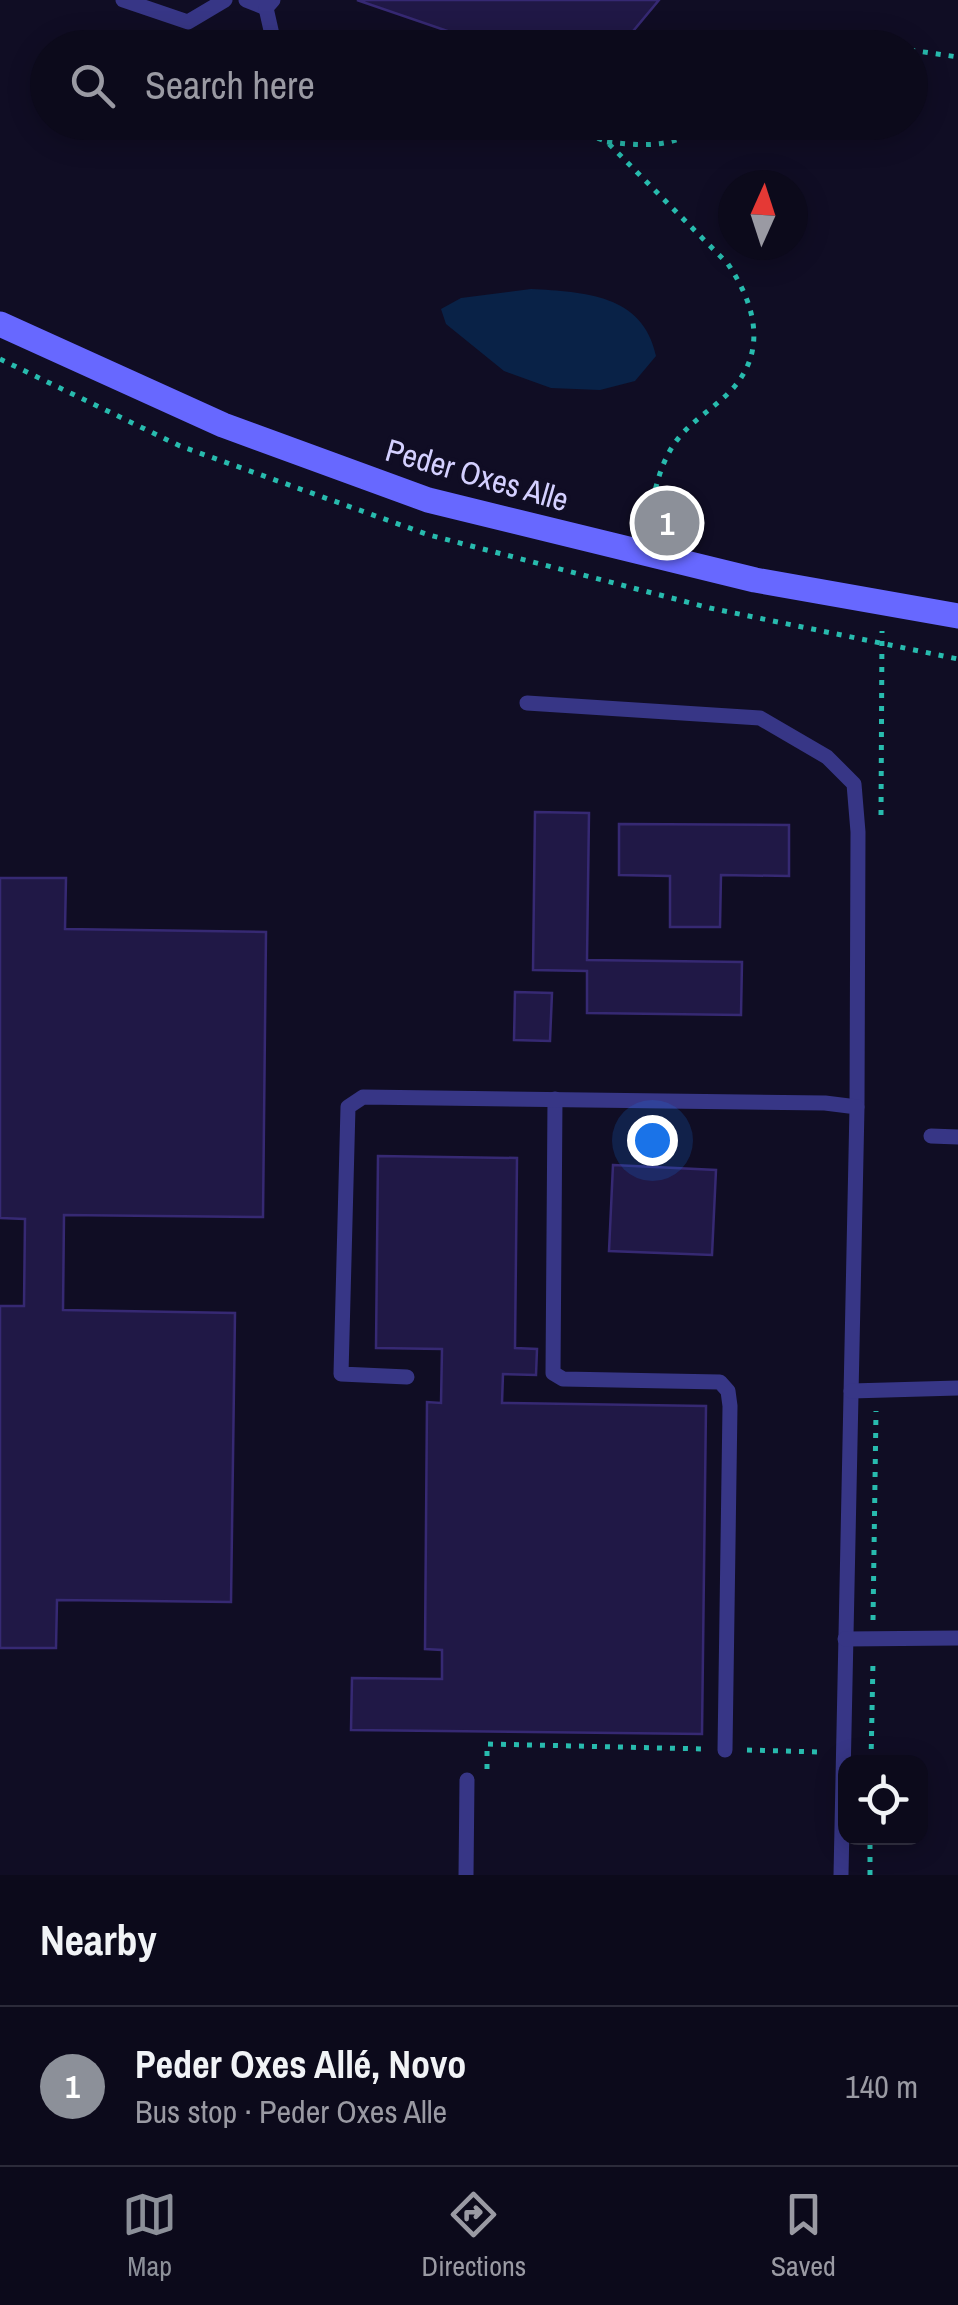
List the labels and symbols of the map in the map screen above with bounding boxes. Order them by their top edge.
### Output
north arrow [718,170,808,260]
street label: Peder Oxes Alle [381,428,574,521]
pin: 1 [634,486,700,560]
your location [627,1115,678,1166]

